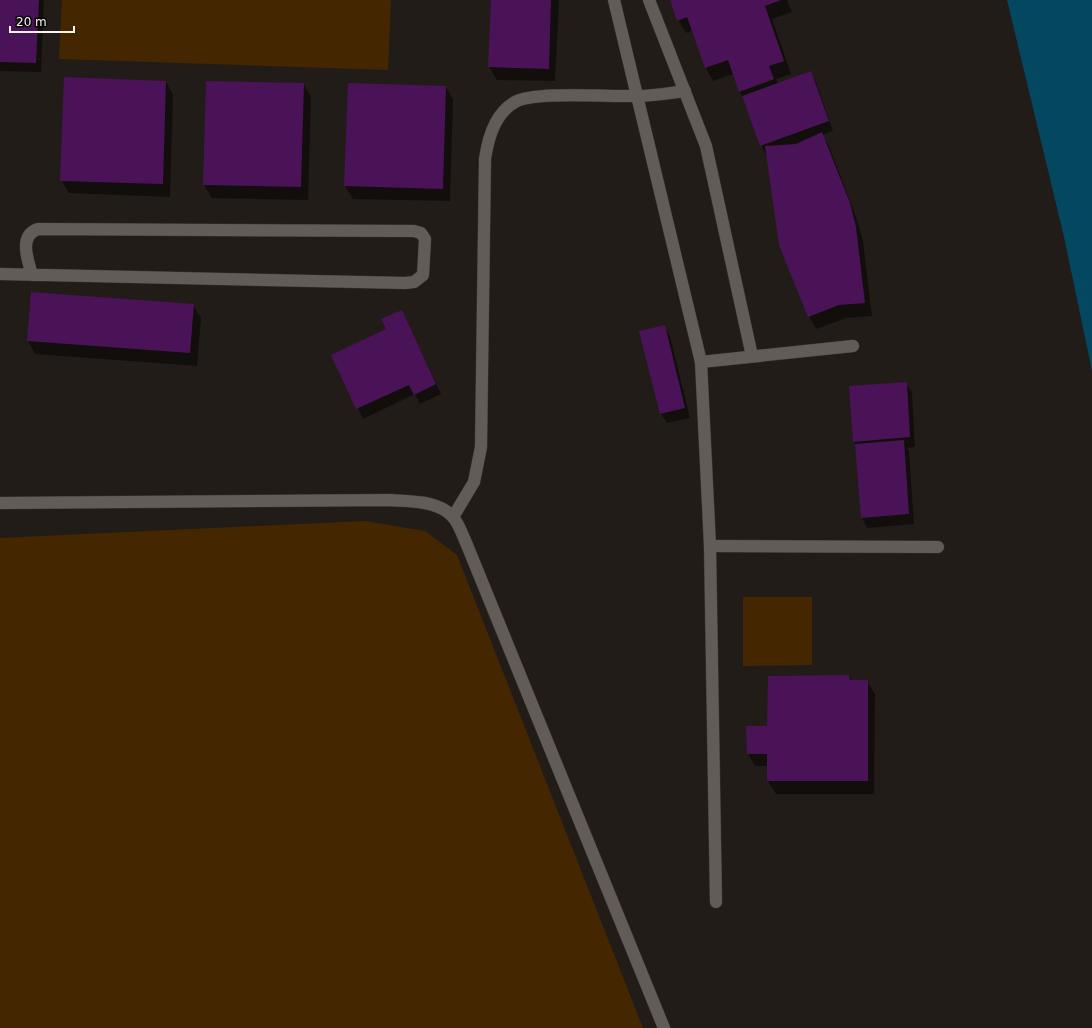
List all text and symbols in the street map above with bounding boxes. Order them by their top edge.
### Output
scale bar [10,8,74,34]
text: 20 m [16,15,47,29]

